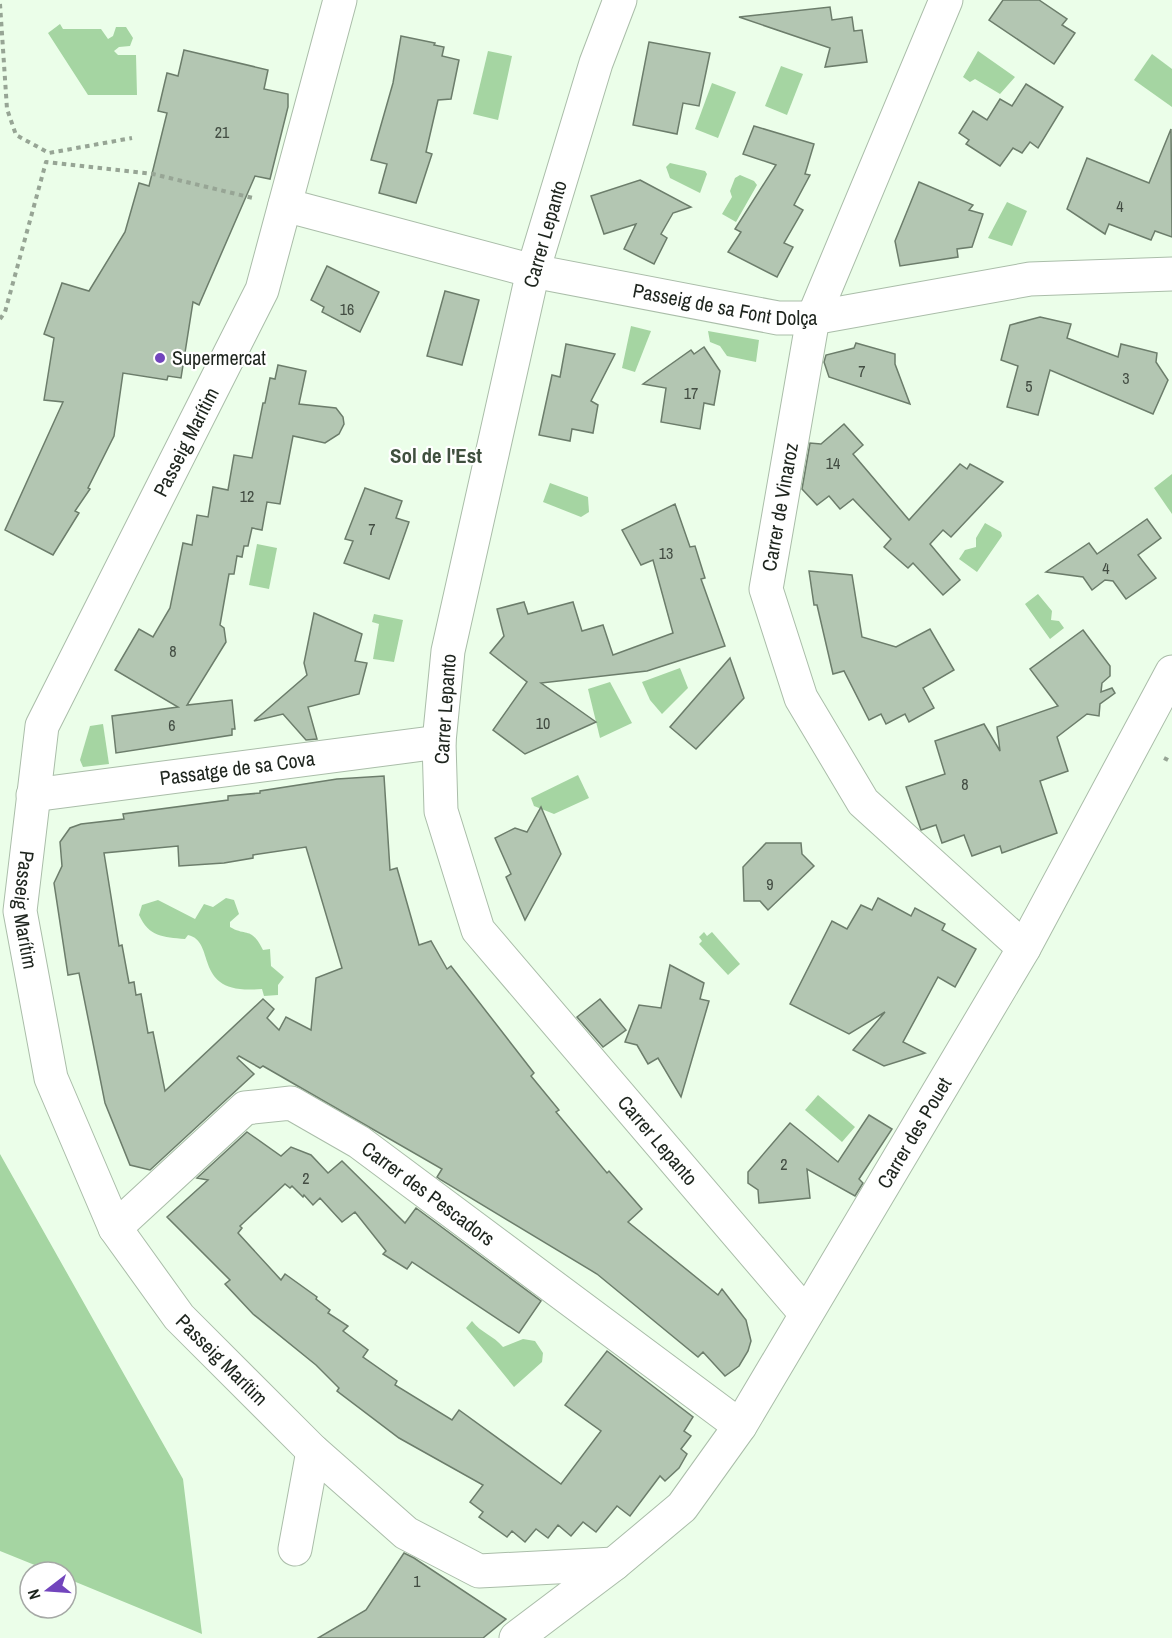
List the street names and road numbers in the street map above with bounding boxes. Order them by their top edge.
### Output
street label: Carrer Lepanto [516,177,573,291]
street label: Passeig de sa Font Dolça [631,276,817,331]
street label: Passeig Marítim [146,382,225,501]
street label: Carrer de Vinaroz [755,441,804,573]
street label: Carrer Lepanto [427,653,462,765]
street label: Passatge de sa Cova [158,744,316,791]
street label: Passeig Marítim [7,849,44,971]
street label: Carrer des Pouet [870,1072,957,1193]
street label: Carrer Lepanto [612,1089,704,1191]
street label: Carrer des Pescadors [357,1135,501,1252]
street label: Passeig Marítim [170,1308,274,1411]

